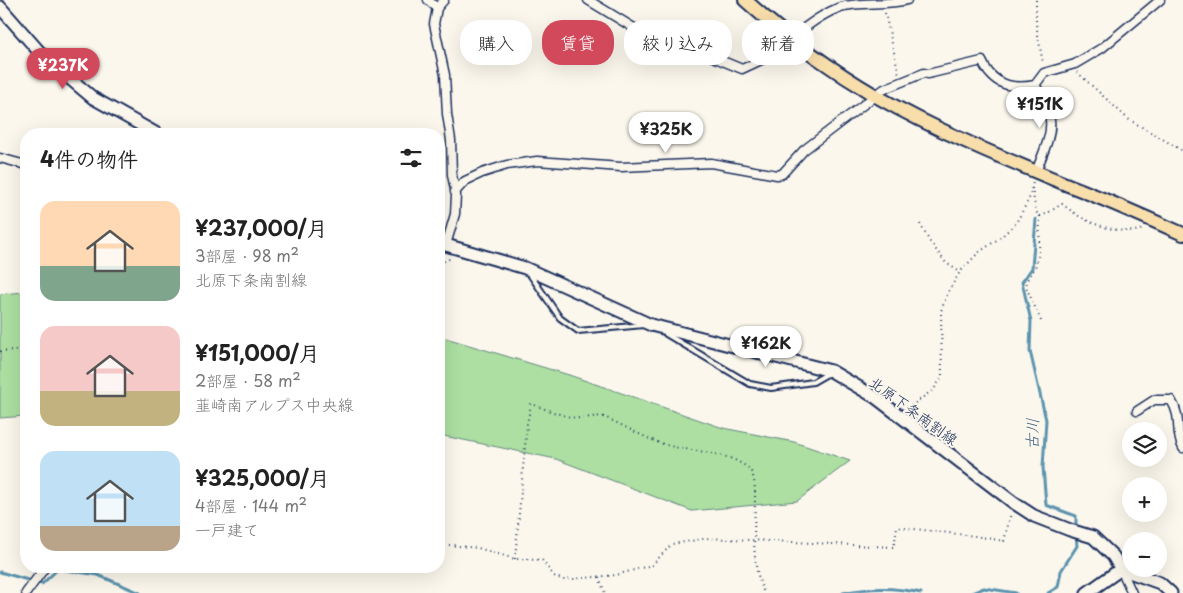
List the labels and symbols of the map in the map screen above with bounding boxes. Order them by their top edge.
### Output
pin: ¥237K [28,48,98,90]
pin: ¥151K [1005,86,1075,129]
pin: ¥325K [631,112,701,154]
pin: ¥162K [731,326,801,368]
street label: 北原下条南割線 [865,370,963,450]
water label: 古川 [1019,418,1043,450]

